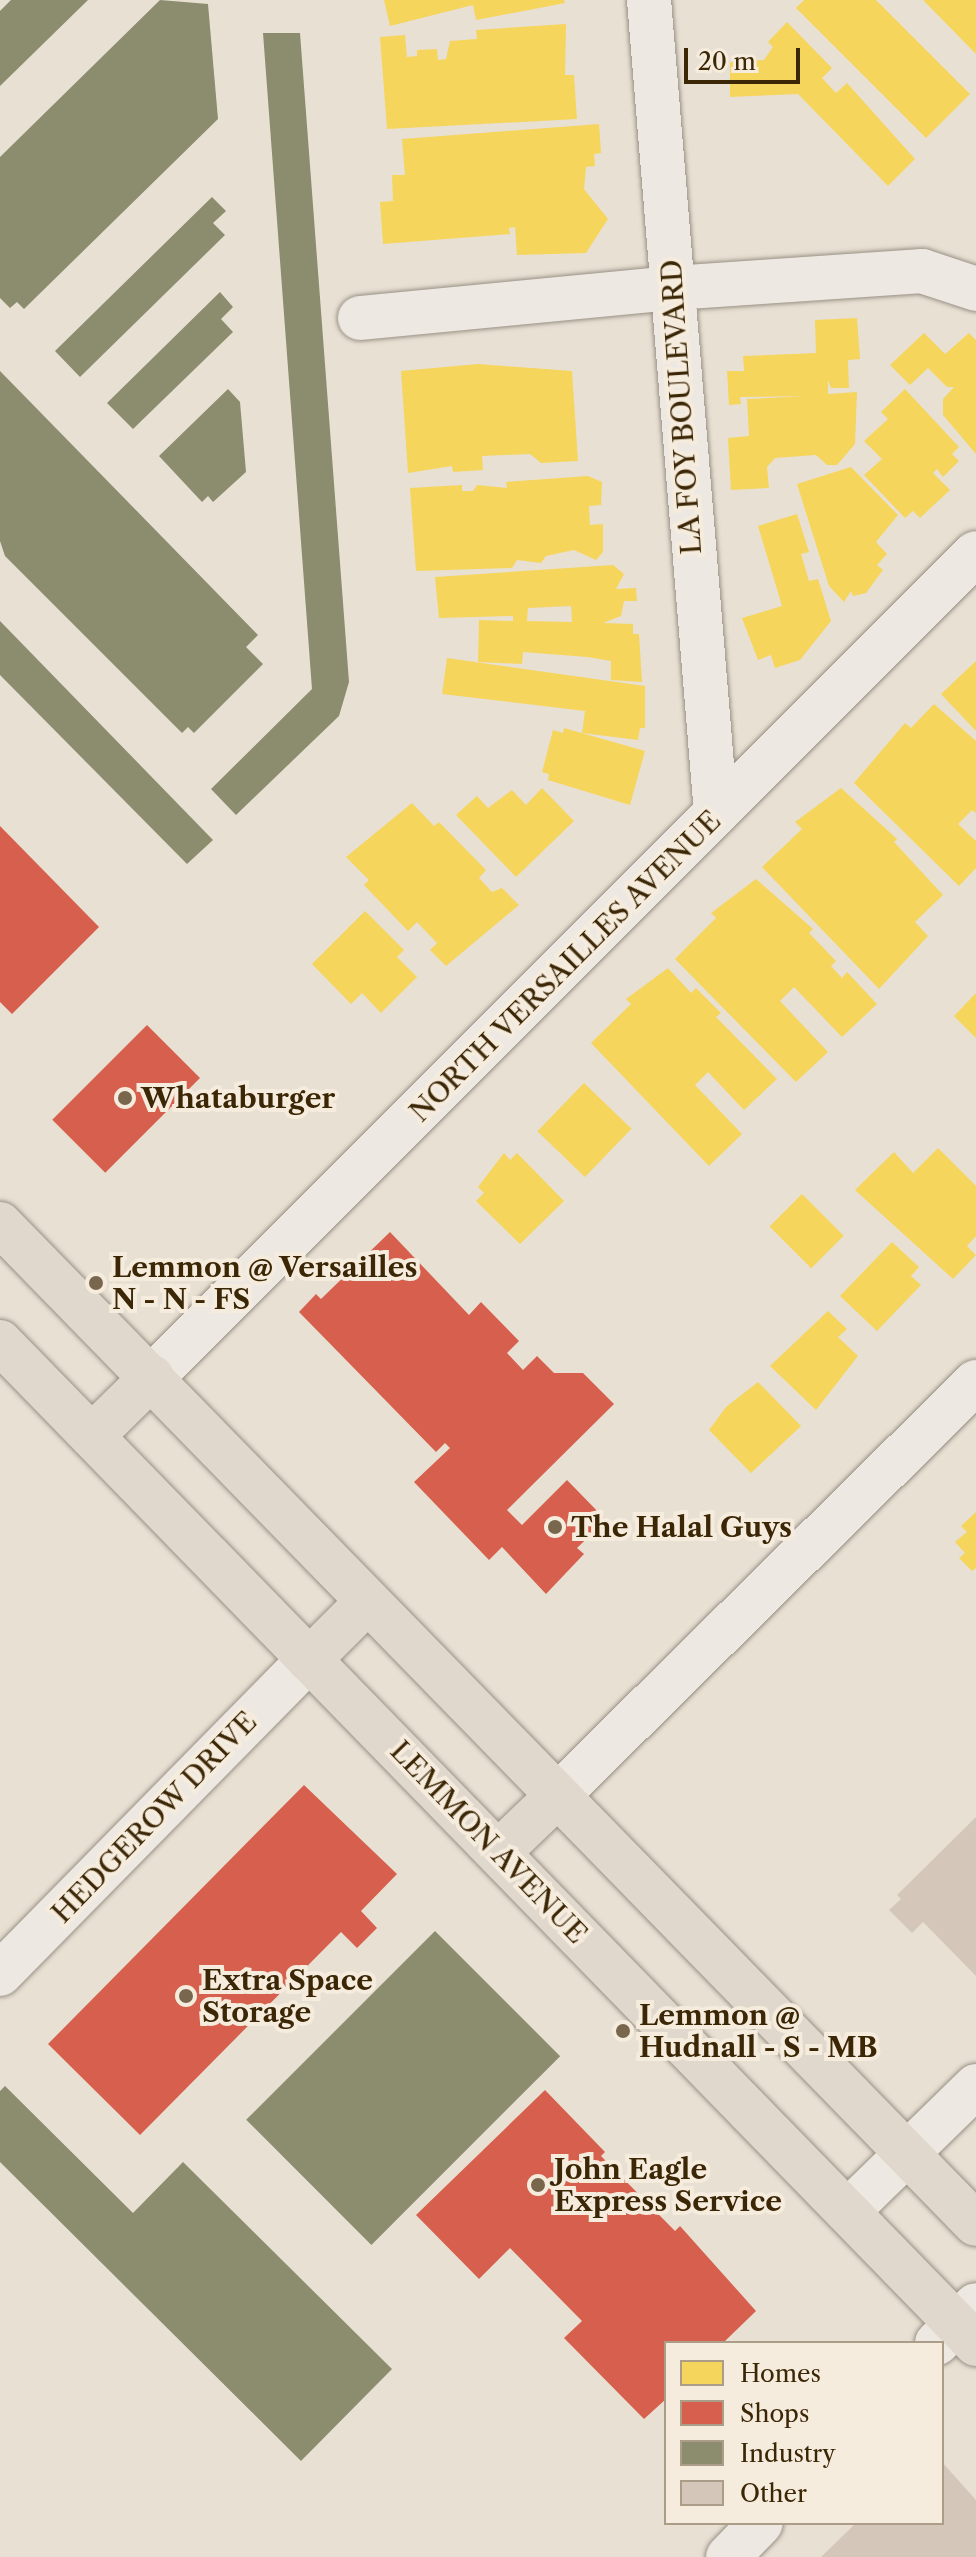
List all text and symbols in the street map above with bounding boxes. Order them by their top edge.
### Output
scale bar [688,32,804,82]
text: 20 m [698,47,756,76]
street label: LA FOY BOULEVARD [654,257,708,557]
street label: NORTH VERSAILLES AVENUE [402,803,728,1129]
place label: Whataburger [141,1081,335,1115]
marker: Whataburger [116,1089,134,1107]
place label: Lemmon @ Versailles N - N - FS [112,1250,418,1316]
marker: Lemmon @ Versailles N - N - FS [87,1274,105,1292]
place label: The Halal Guys [571,1510,792,1544]
marker: The Halal Guys [546,1518,564,1536]
street label: HEDGEROW DRIVE [44,1704,264,1930]
street label: LEMMON AVENUE [383,1733,595,1951]
place label: Extra Space Storage [202,1963,373,2029]
marker: Extra Space Storage [177,1987,195,2005]
place label: Lemmon @ Hudnall - S - MB [639,1998,878,2064]
marker: Lemmon @ Hudnall - S - MB [614,2022,632,2040]
place label: John Eagle Express Service [554,2152,782,2218]
marker: John Eagle Express Service [529,2176,547,2194]
legend [664,2341,944,2525]
text: Homes [740,2359,821,2388]
text: Shops [740,2399,809,2428]
text: Industry [740,2439,836,2468]
text: Other [740,2479,807,2508]

